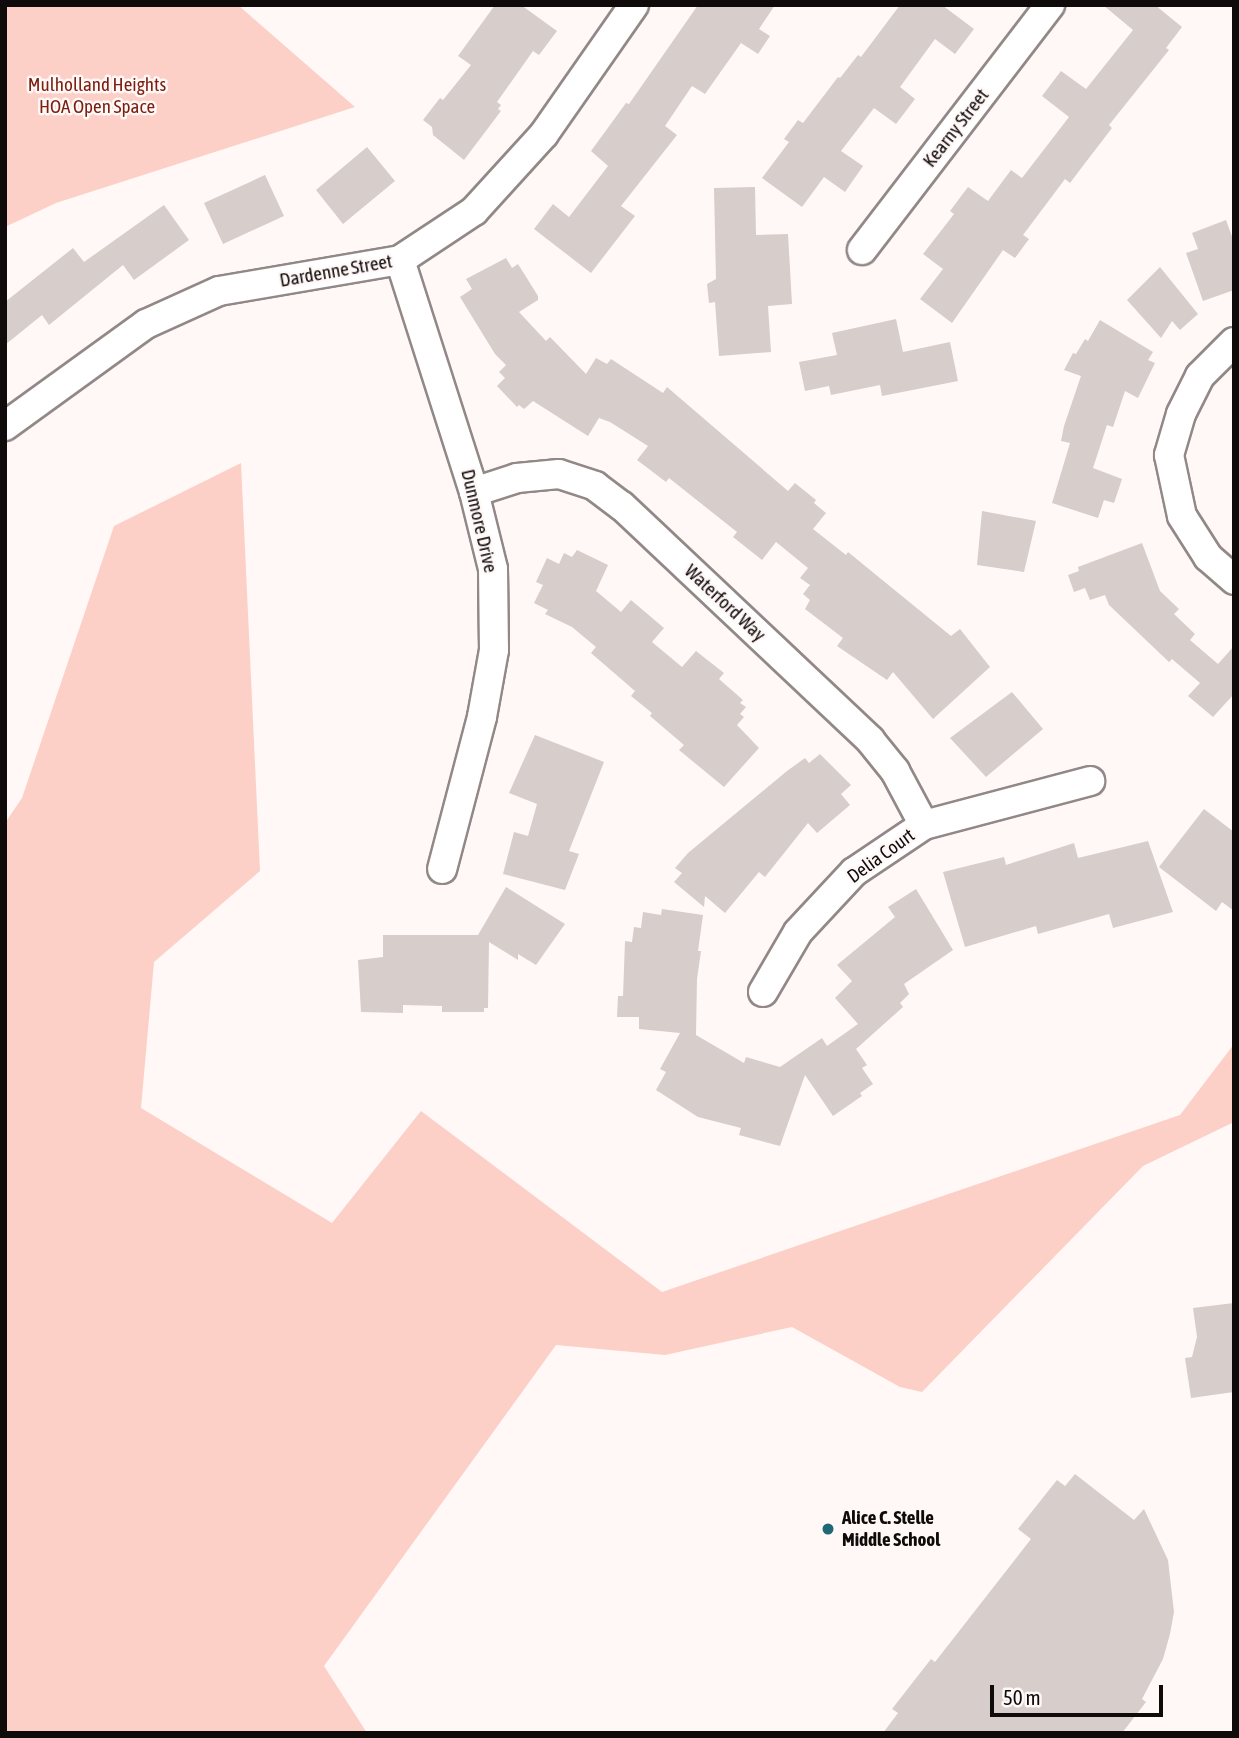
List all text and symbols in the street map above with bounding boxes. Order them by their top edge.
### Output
park label: Mulholland Heights HOA Open Space [28,74,166,118]
street label: Kearny Street [918,84,994,172]
street label: Dardenne Street [278,250,394,292]
street label: Dunmore Drive [456,467,502,575]
street label: Waterford Way [680,560,770,646]
street label: Delia Court [843,824,919,888]
place label: Alice C. Stelle Middle School [842,1507,940,1551]
marker: Alice C. Stelle Middle School [820,1521,836,1537]
scale bar [994,1672,1167,1716]
text: 50 m [1003,1685,1041,1709]

